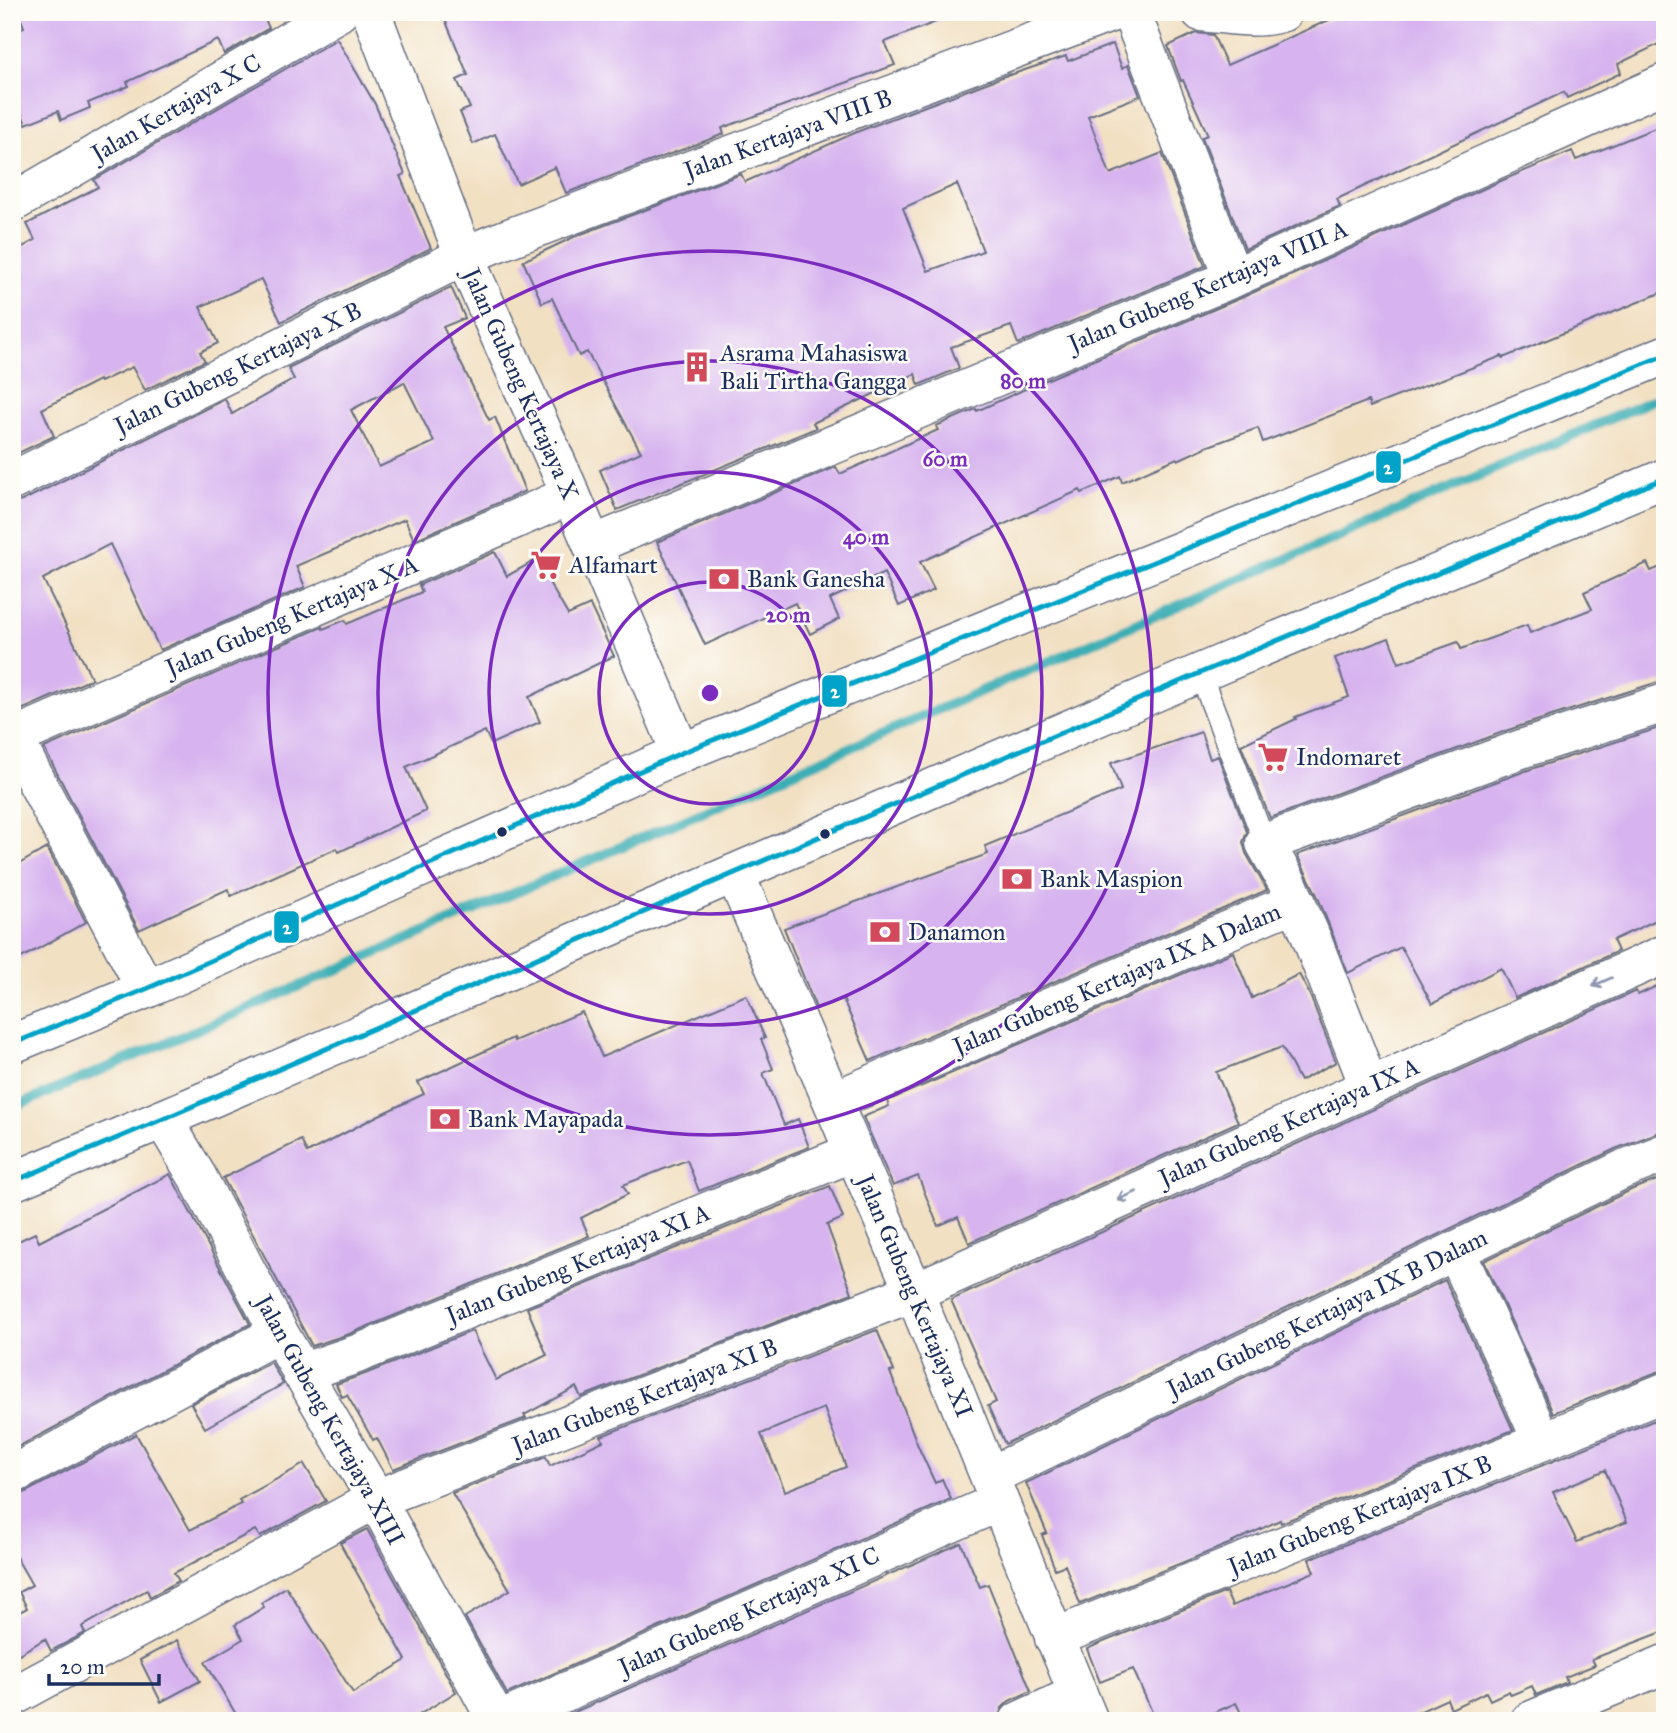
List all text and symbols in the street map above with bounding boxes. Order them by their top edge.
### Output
street label: Jalan Kertajaya X C [83,47,266,170]
street label: Jalan Kertajaya VIII B [677,82,896,187]
street label: Jalan Gubeng Kertajaya VIII A [1061,213,1352,360]
street label: Jalan Gubeng Kertajaya X [455,261,586,505]
street label: Jalan Gubeng Kertajaya X B [107,295,367,442]
place label: Asrama Mahasiswa Bali Tirtha Gangga [719,338,909,396]
building icon: Asrama Mahasiswa Bali Tirtha Gangga [680,350,714,384]
text: 80 m [1000,368,1046,394]
text: 60 m [922,446,968,472]
line badge: 2 [1375,450,1402,484]
text: 2 [1383,456,1393,479]
text: 40 m [843,524,889,550]
supermarket icon: Alfamart [529,548,563,582]
street label: Jalan Gubeng Kertajaya X A [158,549,423,684]
place label: Alfamart [568,550,658,580]
bank icon: Bank Ganesha [707,562,741,596]
place label: Bank Ganesha [747,564,886,594]
text: 20 m [766,602,811,628]
line badge: 2 [821,674,848,708]
text: 2 [830,680,840,703]
centre of rings [698,681,722,705]
supermarket icon: Indomaret [1256,740,1290,774]
place label: Indomaret [1296,742,1402,772]
unlabelled marker [495,825,509,839]
unlabelled marker [818,827,832,841]
bank icon: Bank Maspion [1000,862,1034,896]
place label: Bank Maspion [1040,864,1183,894]
street label: Jalan Gubeng Kertajaya IX A Dalam [946,896,1285,1063]
line badge: 2 [273,910,300,944]
bank icon: Danamon [868,915,902,949]
text: 2 [282,916,292,939]
place label: Danamon [908,917,1006,947]
one-way arrow [1592,976,1614,989]
street label: Jalan Gubeng Kertajaya IX A [1151,1051,1424,1194]
bank icon: Bank Mayapada [428,1102,462,1136]
place label: Bank Mayapada [468,1104,624,1134]
street label: Jalan Gubeng Kertajaya XI [849,1167,980,1422]
one-way arrow [1116,1190,1137,1203]
street label: Jalan Gubeng Kertajaya XI A [439,1197,714,1332]
street label: Jalan Gubeng Kertajaya IX B Dalam [1159,1222,1492,1405]
street label: Jalan Gubeng Kertajaya XIII [247,1287,411,1550]
street label: Jalan Gubeng Kertajaya XI B [505,1331,782,1462]
street label: Jalan Gubeng Kertajaya IX B [1221,1448,1496,1583]
street label: Jalan Gubeng Kertajaya XI C [611,1540,884,1683]
scale bar [49,1642,159,1686]
text: 20 m [60,1654,105,1680]

